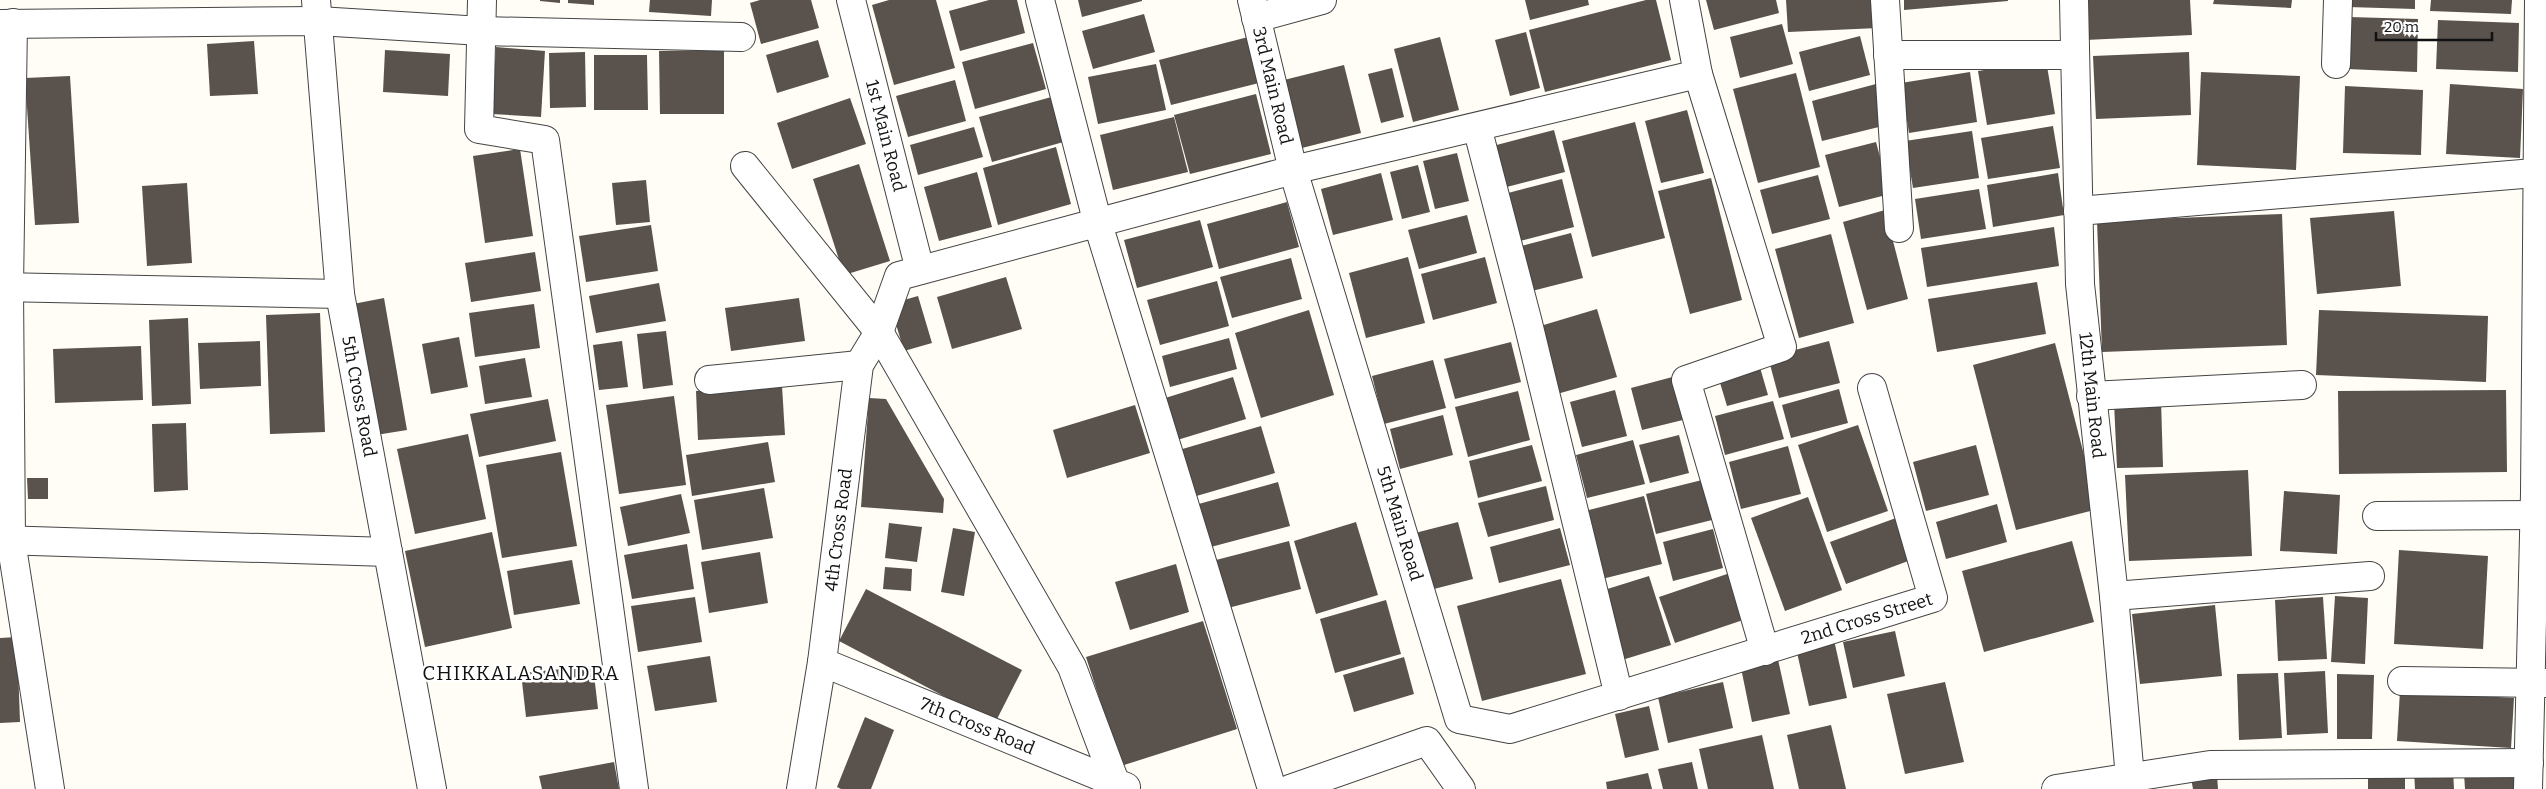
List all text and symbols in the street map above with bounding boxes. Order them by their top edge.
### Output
scale bar [2376,10,2492,42]
text: 20 m [2384,18,2420,36]
street label: 3rd Main Road [1248,25,1297,147]
street label: 1st Main Road [861,77,911,194]
street label: 12th Main Road [2074,331,2110,460]
street label: 5th Cross Road [337,334,381,459]
street label: 5th Main Road [1372,463,1428,584]
street label: 4th Cross Road [820,467,857,593]
street label: 2nd Cross Street [1799,588,1936,649]
district label: CHIKKALASANDRA [422,661,620,685]
street label: 7th Cross Road [917,692,1038,759]

